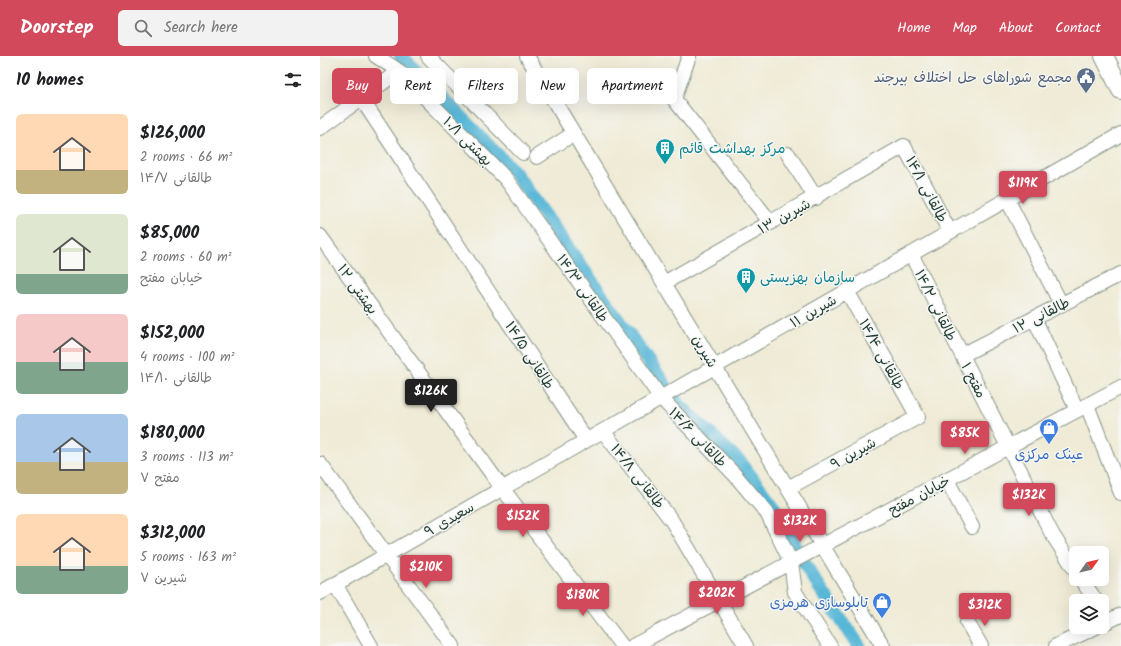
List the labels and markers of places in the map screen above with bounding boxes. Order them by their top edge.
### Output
public building icon: مجمع شوراهای حل اختلاف بیرجند [1075,66,1097,94]
place label: مجمع شوراهای حل اختلاف بیرجند [874,67,1072,89]
building icon: مرکز بهداشت قائم [654,137,676,165]
place label: مرکز بهداشت قائم [679,138,785,160]
pin: $119K [995,171,1051,205]
building icon: سازمان بهزیستی [735,266,757,294]
place label: سازمان بهزیستی [760,267,855,289]
pin: $126K [403,379,459,413]
shop icon: عینک مرکزی [1038,417,1060,445]
pin: $85K [941,421,989,455]
place label: عینک مرکزی [1015,444,1083,466]
pin: $132K [1001,483,1057,517]
pin: $152K [495,504,551,538]
pin: $132K [772,509,828,543]
pin: $210K [398,555,454,589]
pin: $202K [689,581,745,615]
pin: $180K [555,583,611,617]
shop icon: تابلوسازی هرمزی [871,591,893,619]
place label: تابلوسازی هرمزی [770,592,869,614]
pin: $312K [957,593,1013,627]

